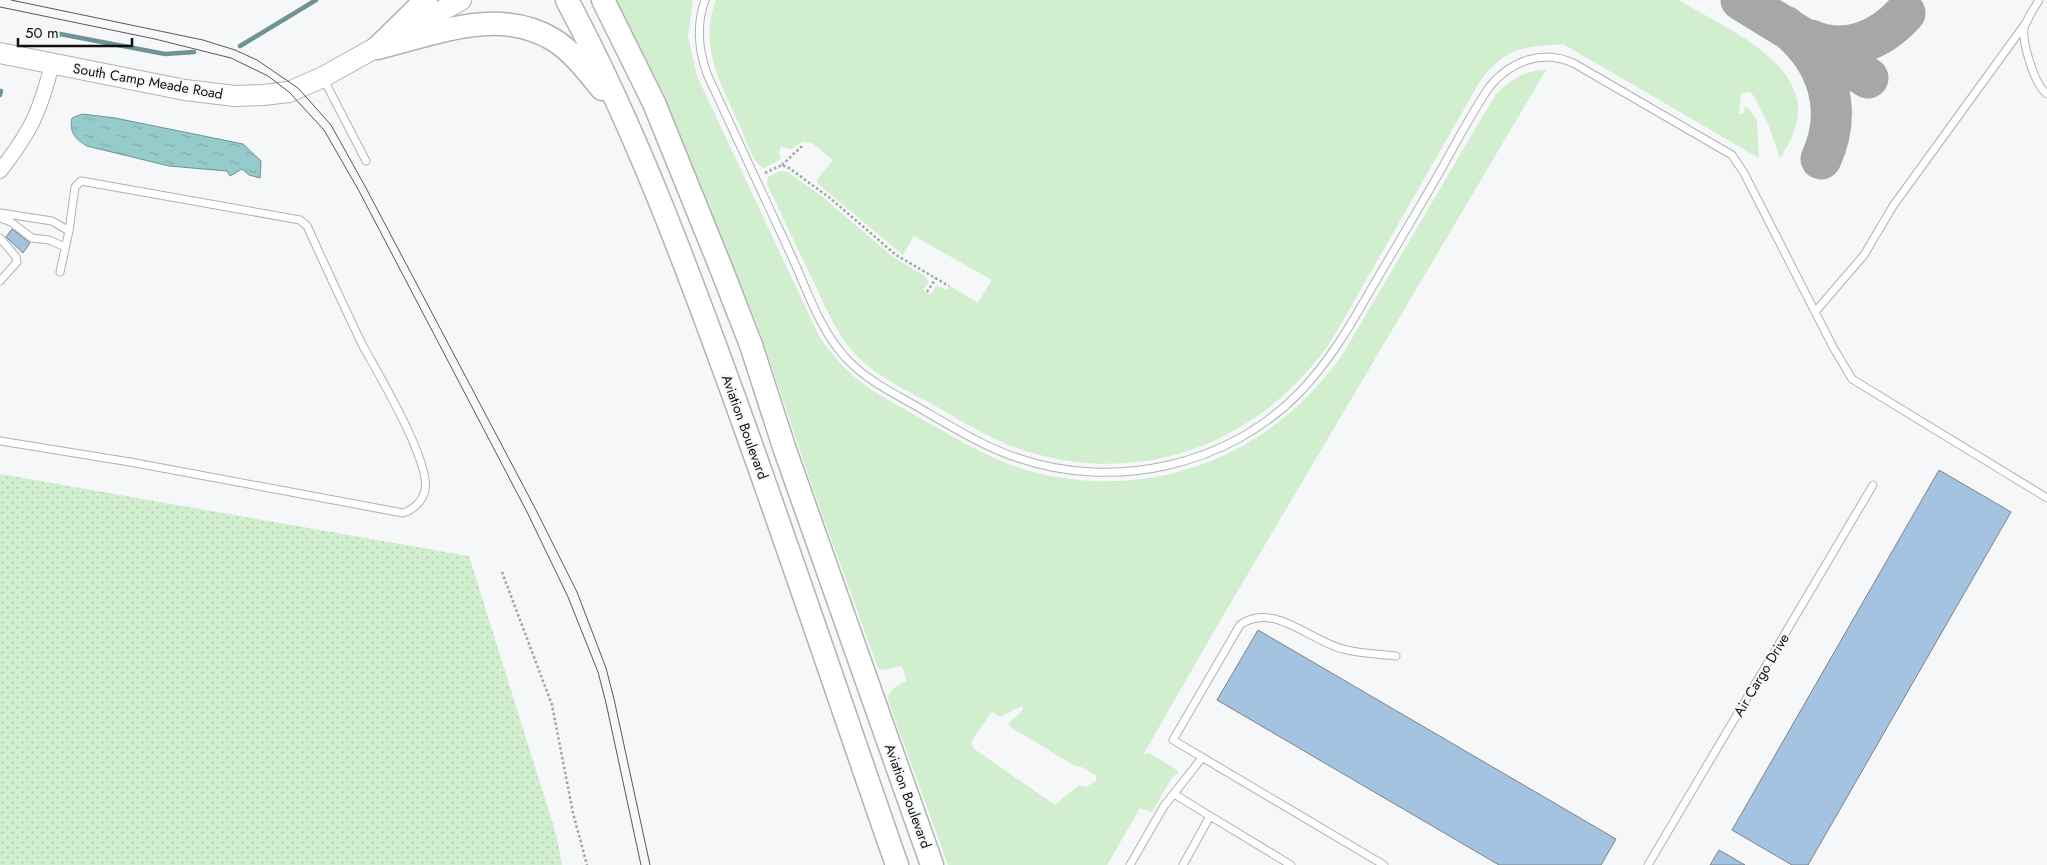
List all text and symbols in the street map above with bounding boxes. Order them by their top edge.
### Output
scale bar [18,15,131,47]
text: 50 m [25,22,59,44]
street label: South Camp Meade Road [71,58,225,104]
street label: Aviation Boulevard [717,372,773,482]
street label: Air Cargo Drive [1728,630,1794,720]
street label: Aviation Boulevard [880,741,936,851]

